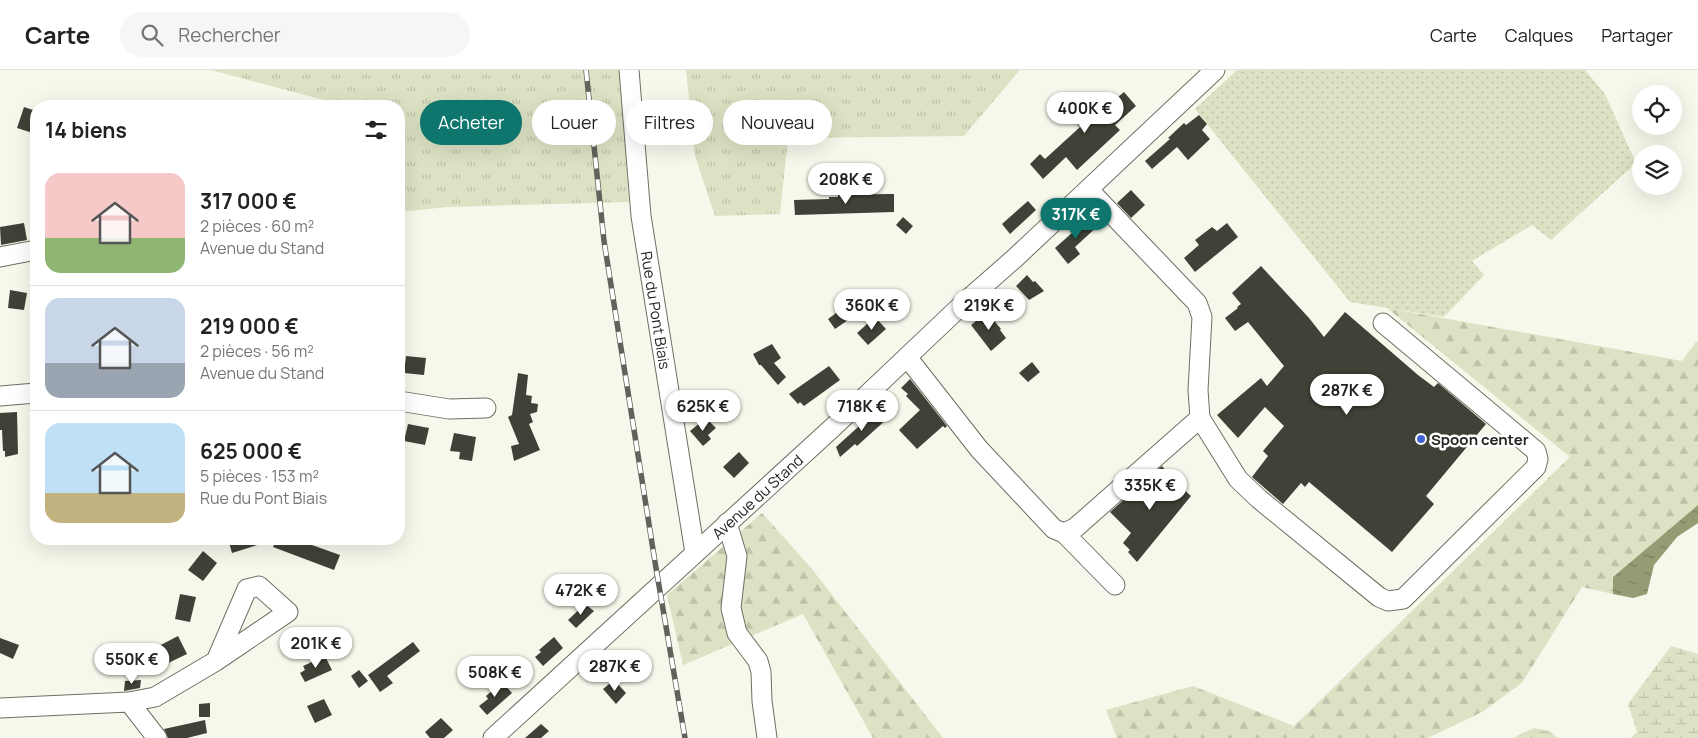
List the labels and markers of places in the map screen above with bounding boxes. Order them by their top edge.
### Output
pin: 400K € [1044,92,1126,134]
pin: 208K € [805,162,887,205]
pin: 317K € [1035,198,1117,240]
pin: 360K € [831,288,913,331]
pin: 219K € [948,288,1030,331]
pin: 287K € [1306,374,1388,416]
pin: 625K € [662,390,744,432]
pin: 718K € [821,390,903,432]
place label: Spoon center [1431,429,1529,450]
marker: Spoon center [1415,433,1427,445]
pin: 335K € [1109,468,1191,511]
pin: 472K € [540,574,622,616]
pin: 201K € [275,626,357,669]
pin: 550K € [91,642,173,685]
pin: 287K € [574,650,656,692]
pin: 508K € [454,656,536,698]

